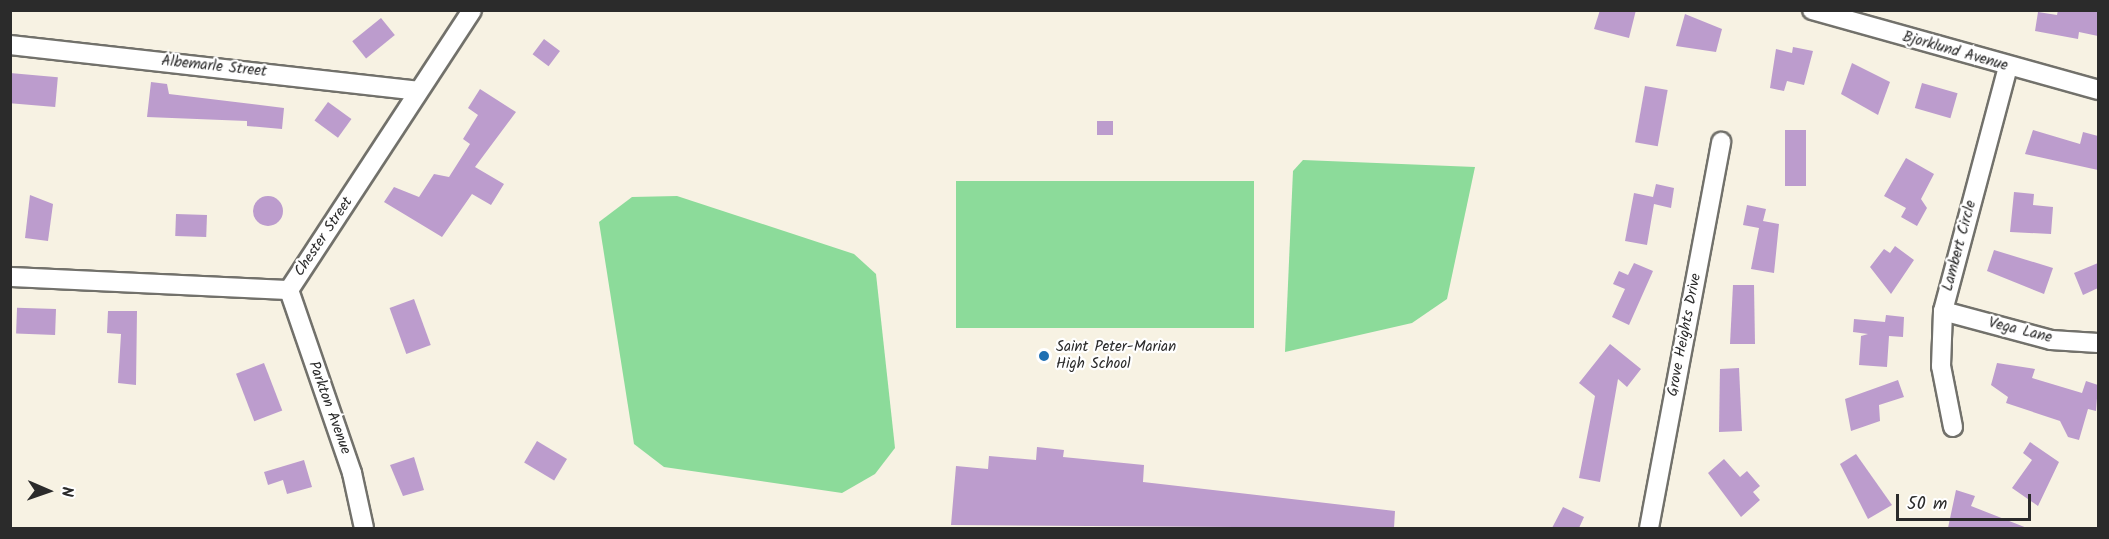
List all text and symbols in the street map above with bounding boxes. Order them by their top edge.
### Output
street label: Bjorklund Avenue [1900,28,2010,76]
street label: Albemarle Street [160,53,268,81]
street label: Chester Street [291,194,357,280]
street label: Lambert Circle [1939,199,1981,293]
street label: Grove Heights Drive [1664,272,1706,398]
street label: Vega Lane [1986,314,2054,348]
place label: Saint Peter-Marian High School [1056,338,1176,373]
marker: Saint Peter-Marian High School [1037,349,1051,363]
street label: Parkton Avenue [304,359,354,457]
north arrow [18,461,78,521]
scale bar [1899,482,2034,520]
text: N [54,486,79,497]
text: 50 m [1907,490,1947,519]

